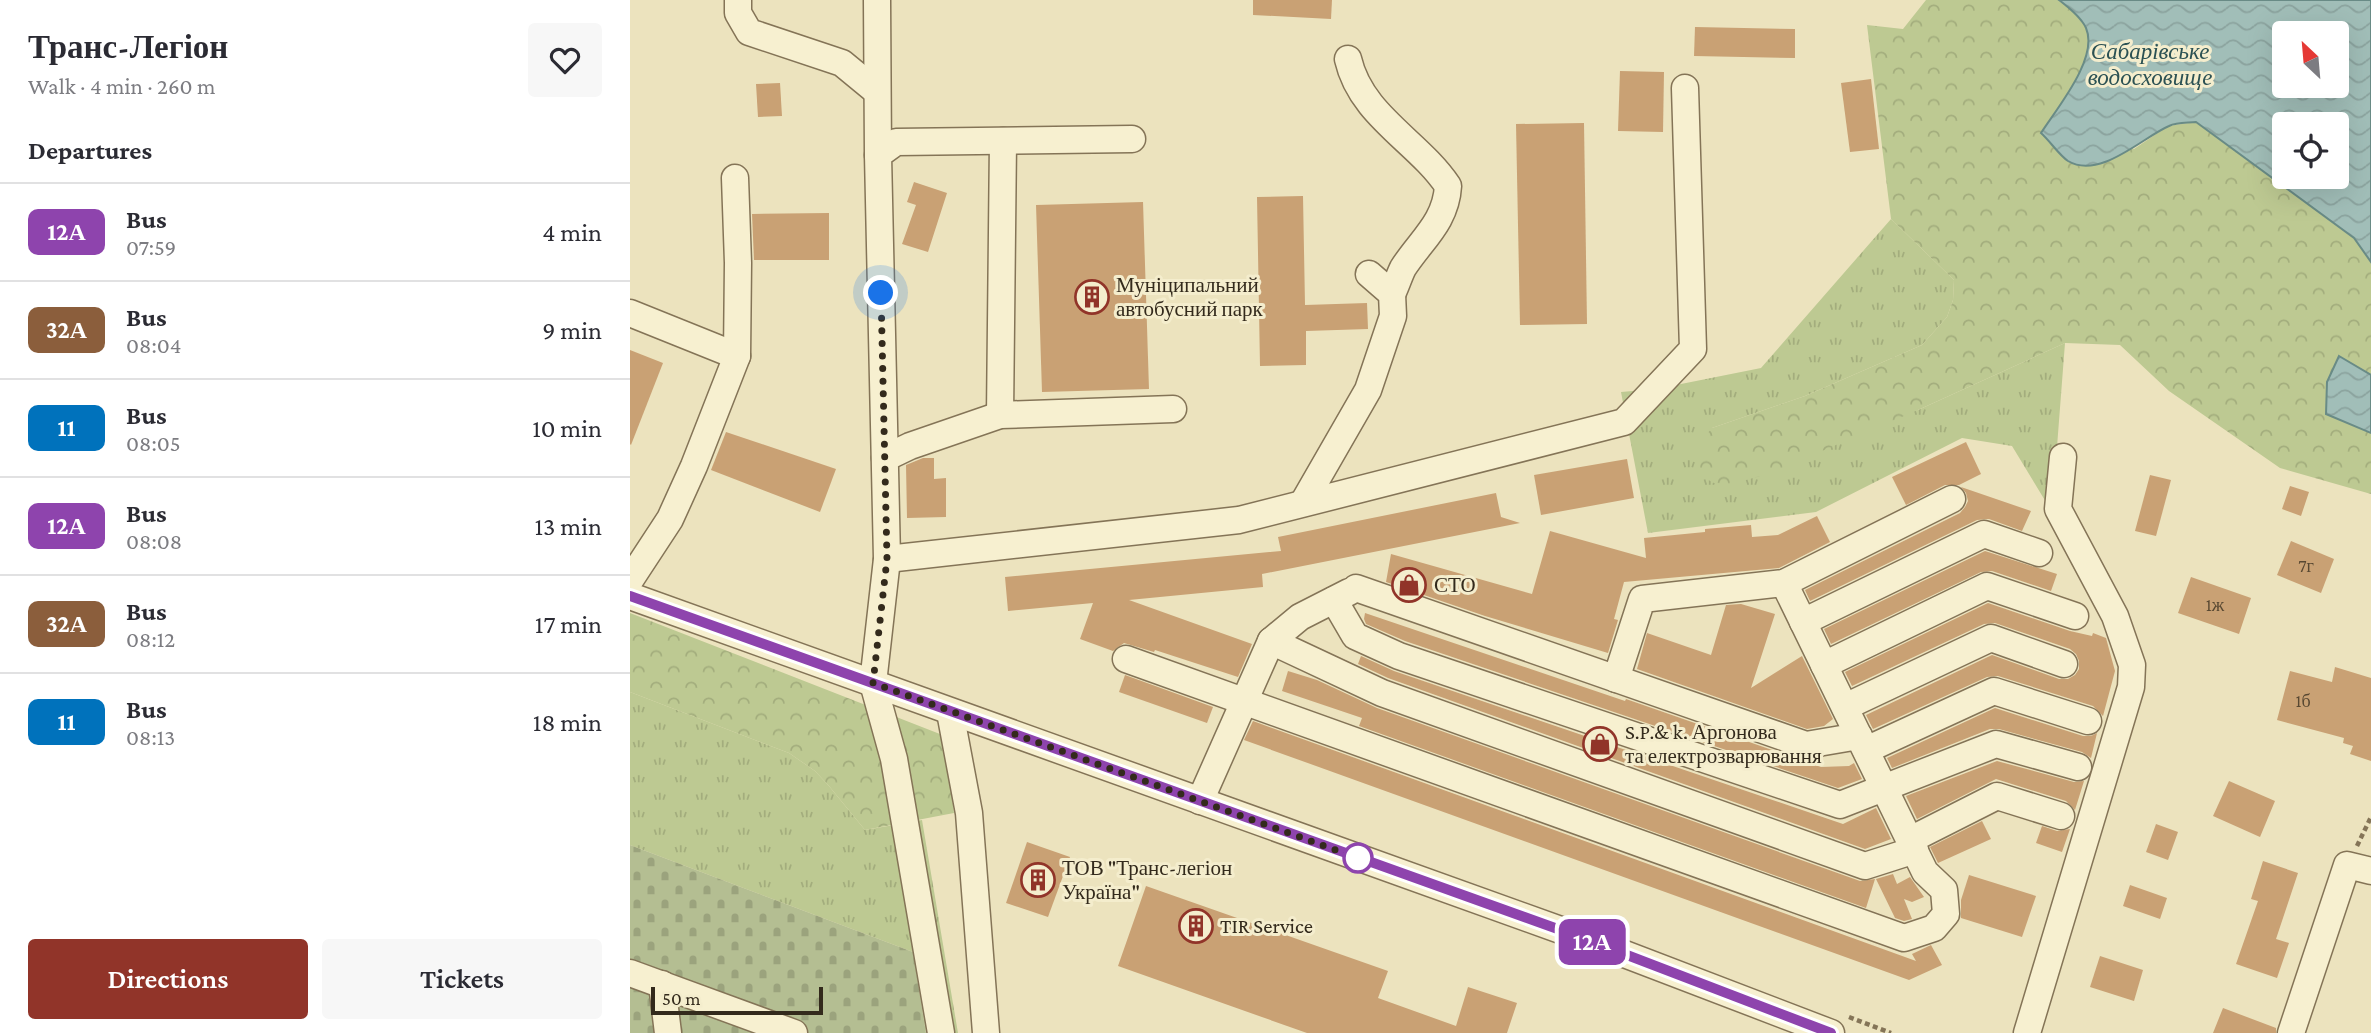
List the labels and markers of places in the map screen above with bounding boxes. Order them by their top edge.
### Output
place label: Муніципальний автобусний парк [1116,273,1264,321]
building icon: Муніципальний автобусний парк [1073,278,1111,316]
shop icon: СТО [1390,566,1428,604]
place label: СТО [1434,573,1476,597]
place label: S.P.& k. Аргонова та електрозварювання [1625,720,1822,768]
shop icon: S.P.& k. Аргонова та електрозварювання [1581,725,1619,763]
unlabelled marker [1343,843,1373,873]
place label: ТОВ "Транс-легіон Україна" [1062,856,1232,904]
building icon: ТОВ "Транс-легіон Україна" [1019,861,1057,899]
building icon: TIR Service [1177,907,1215,945]
place label: TIR Service [1220,914,1313,938]

